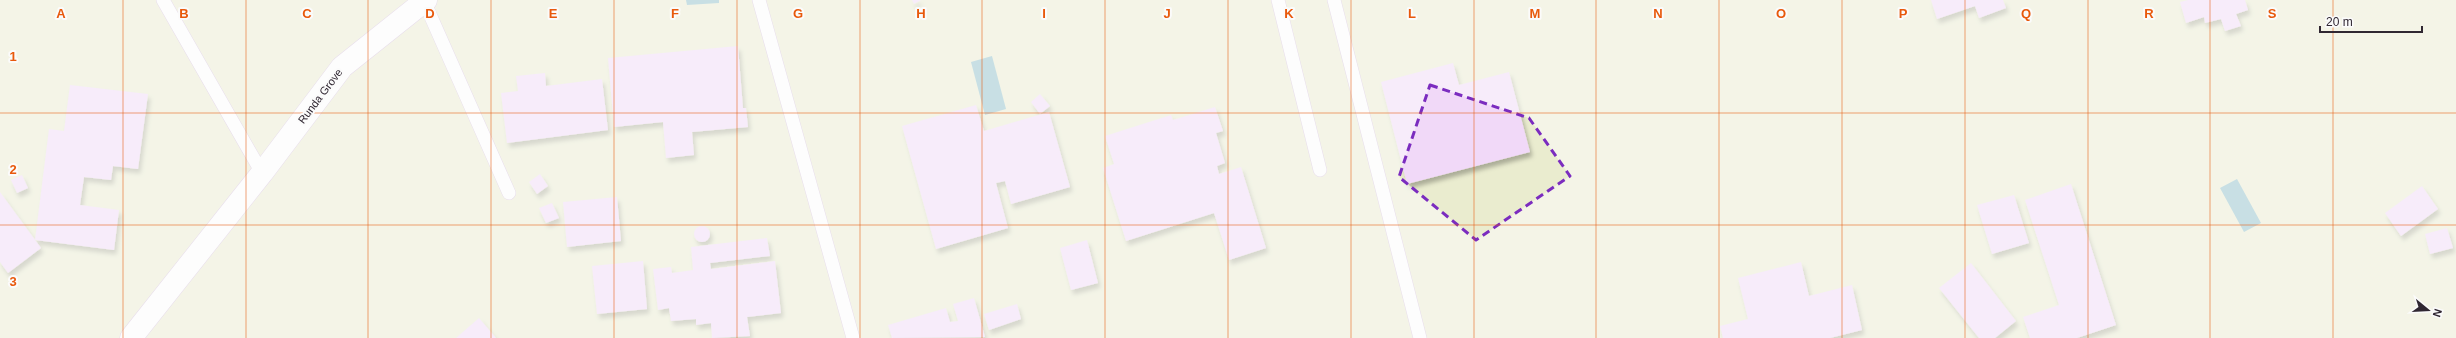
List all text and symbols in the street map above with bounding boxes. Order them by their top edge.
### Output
text: A [56,6,66,21]
text: B [179,6,189,21]
text: C [302,6,312,21]
text: D [425,6,435,21]
text: E [549,6,558,21]
text: F [671,6,679,21]
text: G [793,6,803,21]
text: H [916,6,926,21]
text: I [1042,6,1046,21]
text: J [1163,6,1171,21]
text: K [1284,6,1294,21]
text: L [1408,6,1416,21]
text: M [1530,6,1540,21]
text: N [1653,6,1663,21]
text: O [1776,6,1786,21]
text: P [1899,6,1908,21]
text: Q [2021,6,2031,21]
text: R [2144,6,2154,21]
text: S [2268,6,2277,21]
scale bar [2320,8,2422,34]
text: 20 m [2326,15,2353,29]
text: 1 [9,49,17,64]
street label: Runda Grove [296,66,344,126]
text: 2 [9,162,17,177]
text: 3 [9,274,17,289]
north arrow [2408,290,2448,330]
text: N [2431,307,2444,319]

